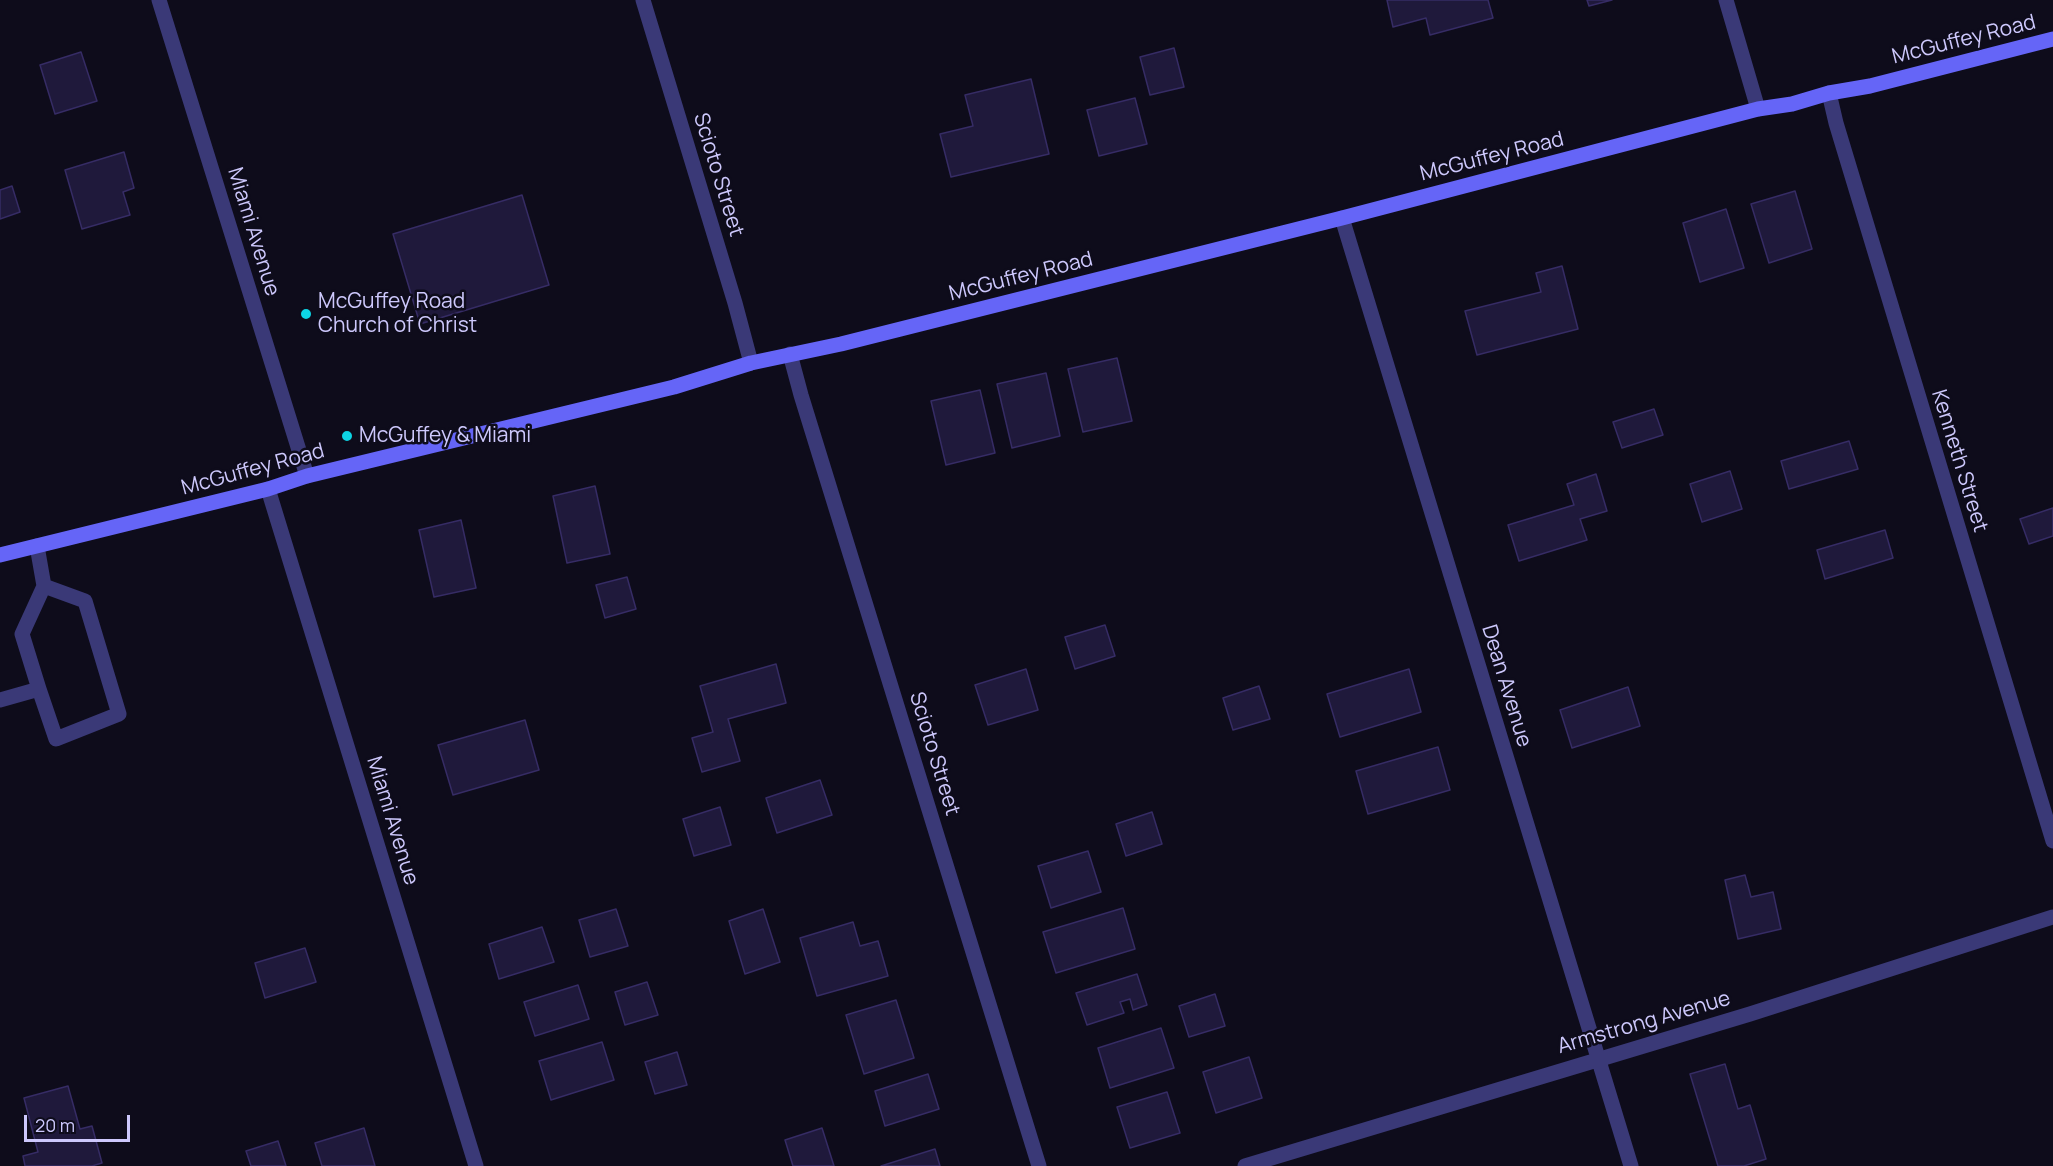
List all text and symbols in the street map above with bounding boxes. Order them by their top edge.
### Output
street label: McGuffey Road [1890,10,2038,70]
street label: Scioto Street [687,110,749,240]
street label: McGuffey Road [1418,127,1566,187]
street label: Miami Avenue [222,165,284,299]
street label: McGuffey Road [947,247,1095,307]
place label: McGuffey Road Church of Christ [318,289,477,339]
marker: McGuffey Road Church of Christ [299,307,313,321]
street label: Kenneth Street [1925,387,1993,535]
place label: McGuffey & Miami [359,423,531,449]
marker: McGuffey & Miami [340,429,354,443]
street label: McGuffey Road [179,439,327,501]
street label: Dean Avenue [1475,622,1537,750]
street label: Scioto Street [903,689,965,819]
street label: Miami Avenue [361,754,423,888]
street label: Armstrong Avenue [1555,986,1733,1060]
scale bar [27,1103,134,1141]
text: 20 m [35,1113,75,1137]

